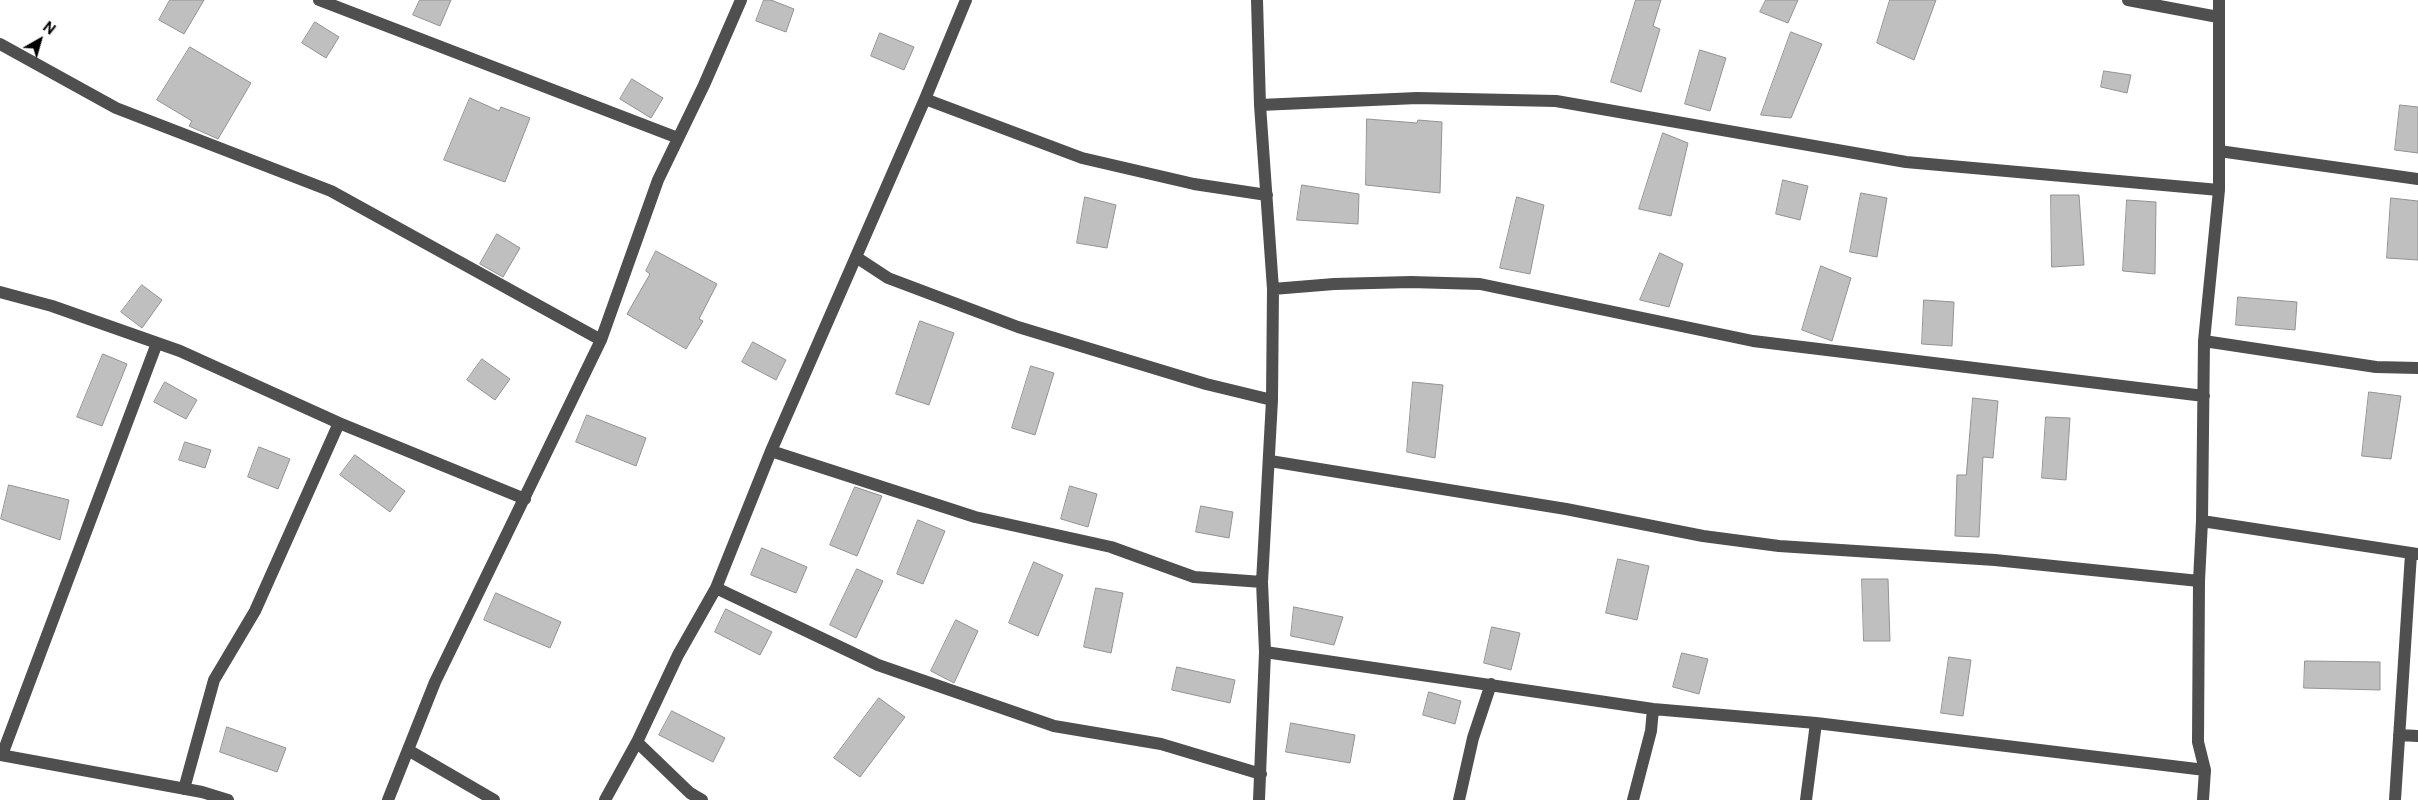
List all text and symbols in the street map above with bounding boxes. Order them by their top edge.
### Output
north arrow [15,15,65,65]
text: N [40,18,58,38]

